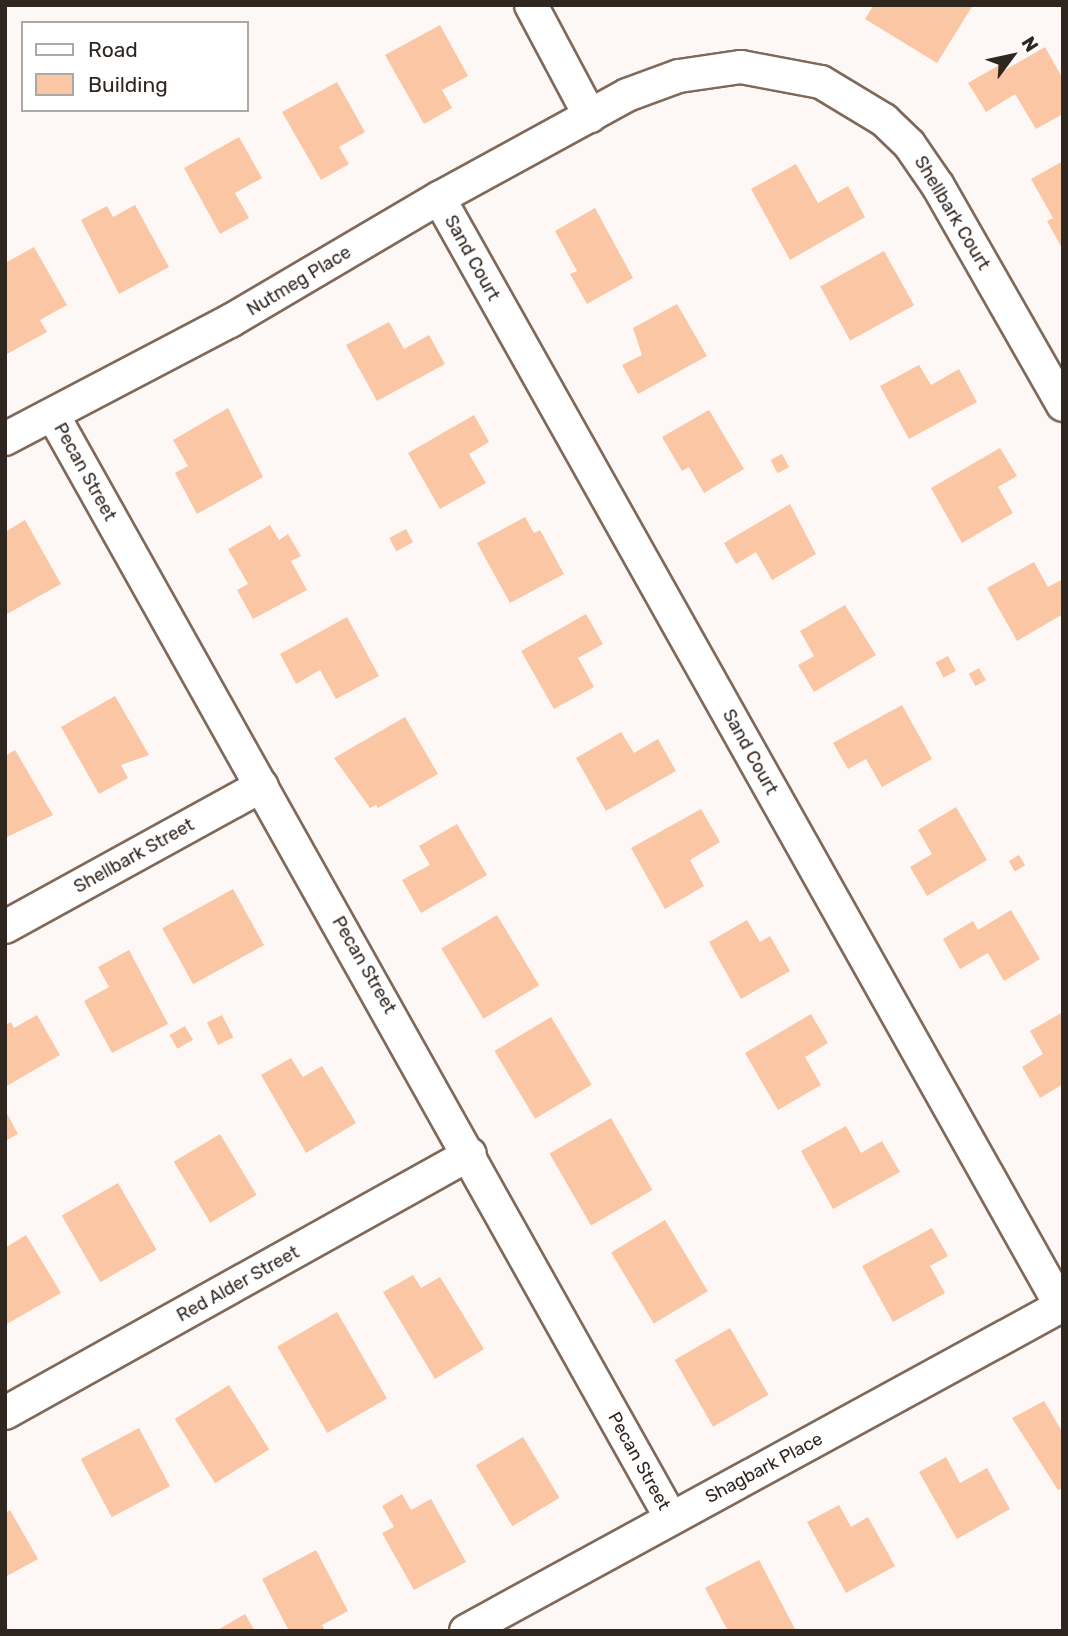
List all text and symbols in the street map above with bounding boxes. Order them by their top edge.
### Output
legend [21,21,248,112]
north arrow [977,21,1047,91]
text: N [1017,32,1043,56]
text: Road [88,37,138,62]
text: Building [88,72,168,97]
street label: Shellbark Court [909,152,995,274]
street label: Sand Court [440,212,504,304]
street label: Nutmeg Place [243,241,355,321]
street label: Pecan Street [49,419,121,525]
street label: Sand Court [718,706,782,798]
street label: Shellbark Street [70,814,198,898]
street label: Pecan Street [327,913,401,1017]
street label: Red Alder Street [173,1241,303,1327]
street label: Pecan Street [603,1408,675,1514]
street label: Shagbark Place [702,1428,826,1508]

